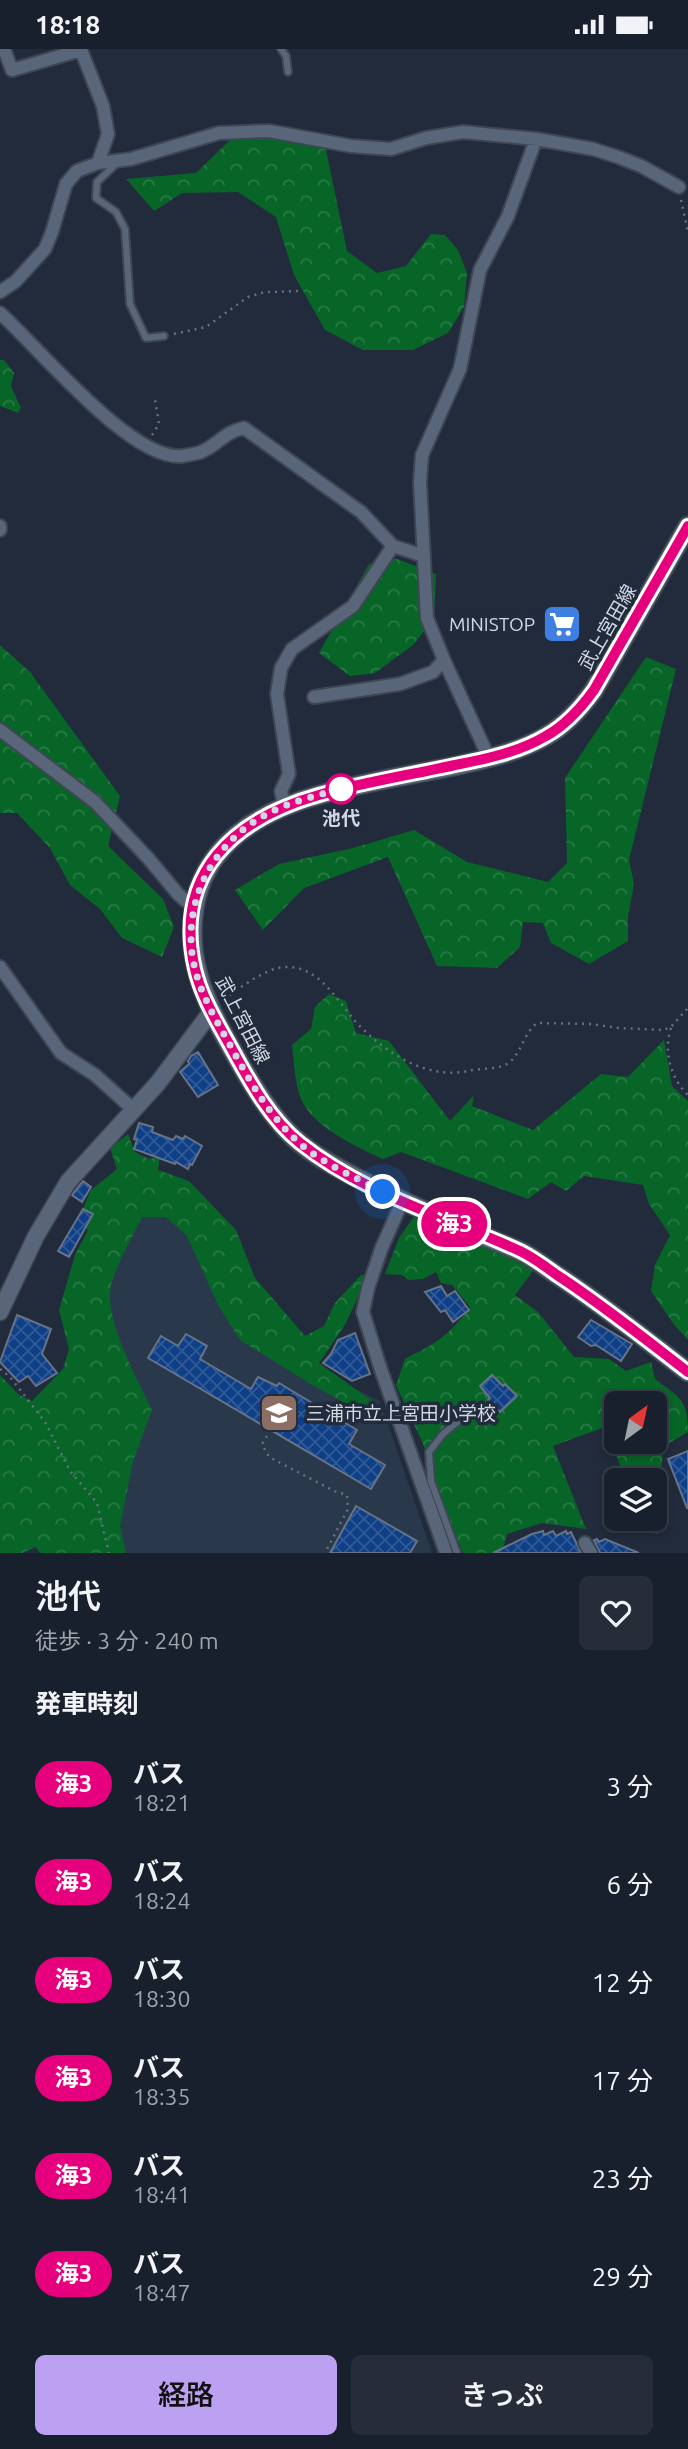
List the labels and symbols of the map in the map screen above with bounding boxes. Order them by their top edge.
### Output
street label: 武上宮田線 [574,580,640,674]
supermarket icon: MINISTOP [541,603,583,645]
place label: MINISTOP [449,613,535,635]
marker: 池代 [326,774,356,804]
place label: 池代 [322,807,360,829]
street label: 武上宮田線 [212,973,274,1067]
your location [365,1174,400,1209]
line badge: 海3 [422,1201,486,1247]
north arrow [604,1391,667,1454]
school or university icon: 三浦市立上宮田小学校 [258,1392,300,1434]
place label: 三浦市立上宮田小学校 [306,1402,496,1424]

